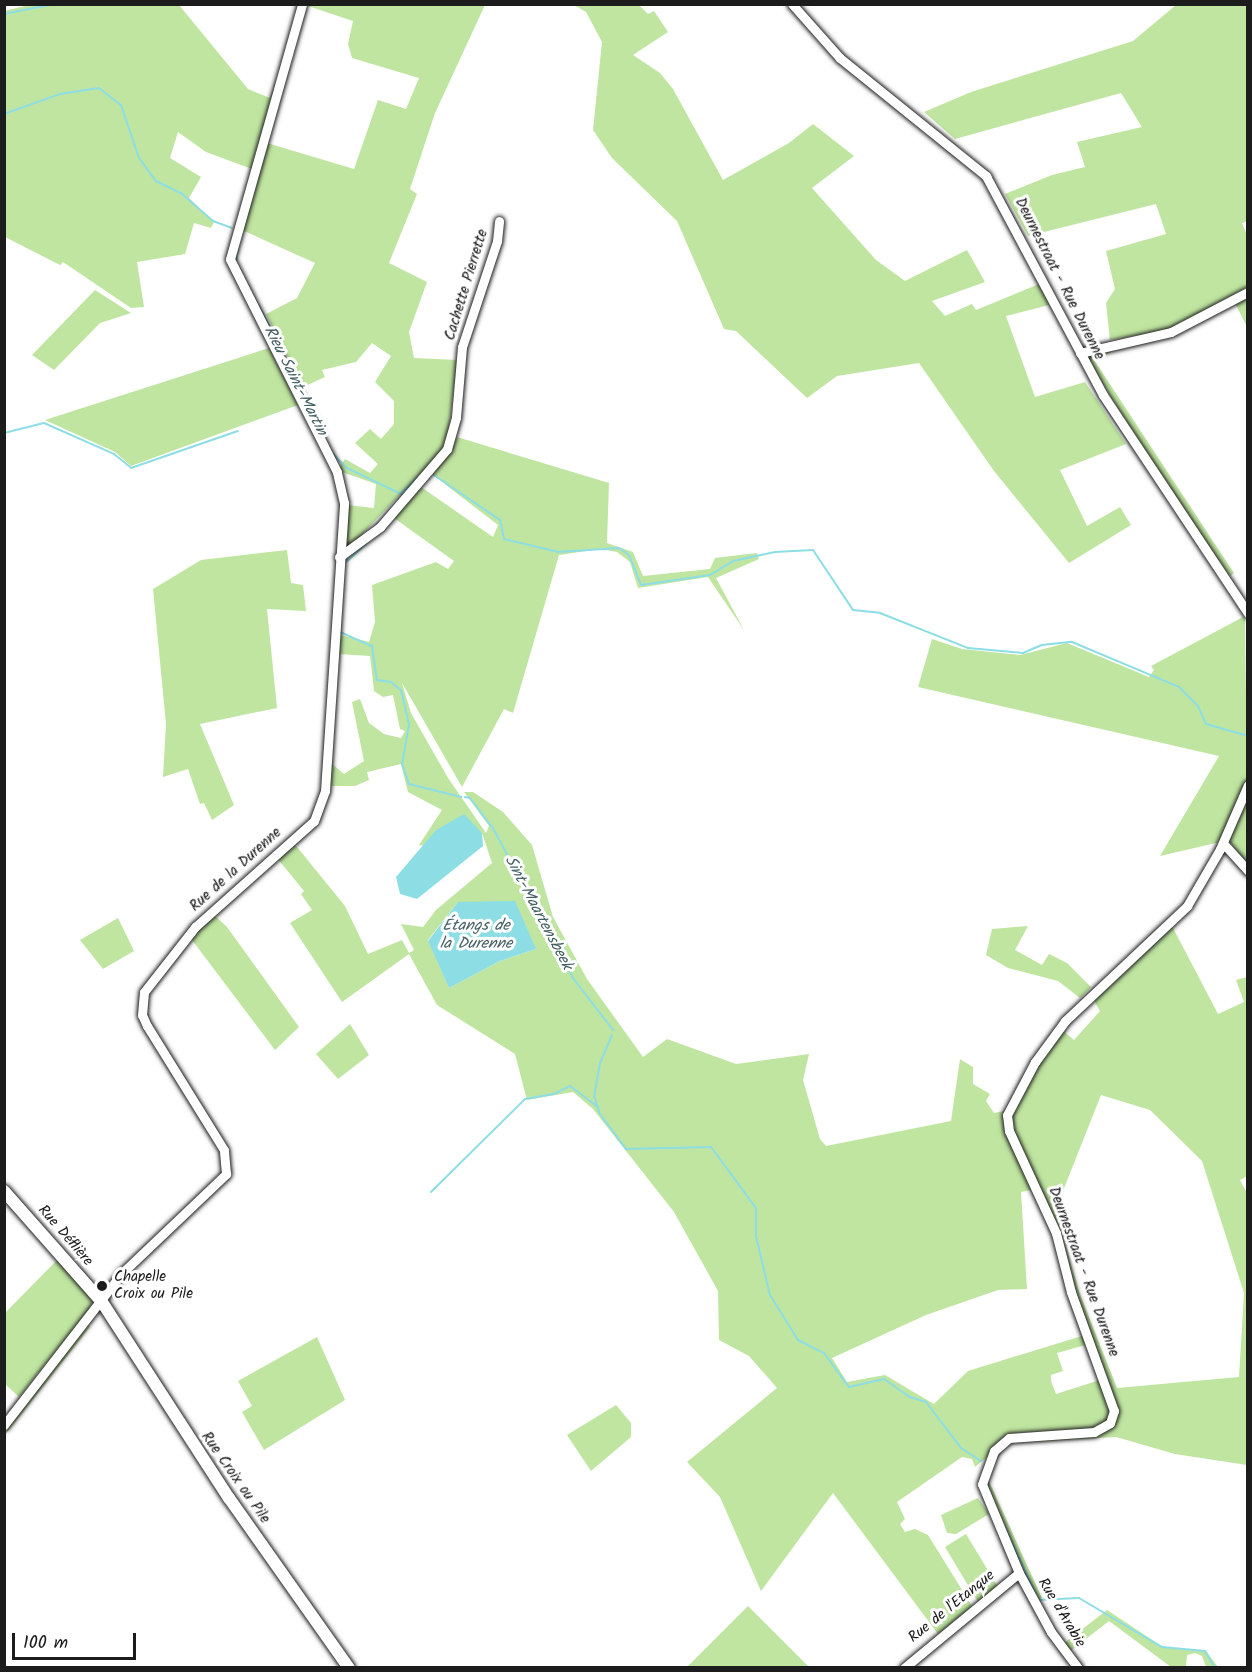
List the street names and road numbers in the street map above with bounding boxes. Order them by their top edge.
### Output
street label: Deurnestraat - Rue Durenne [1010,195,1108,363]
street label: Cachette Pierrette [442,227,492,343]
street label: Rue de la Durenne [186,824,286,916]
street label: Deurnestraat - Rue Durenne [1044,1185,1122,1359]
street label: Rue Déflière [34,1202,96,1270]
street label: Rue Croix ou Pile [197,1429,273,1527]
street label: Rue de l'Etanque [905,1567,999,1647]
street label: Rue d'Arabie [1033,1575,1089,1651]

